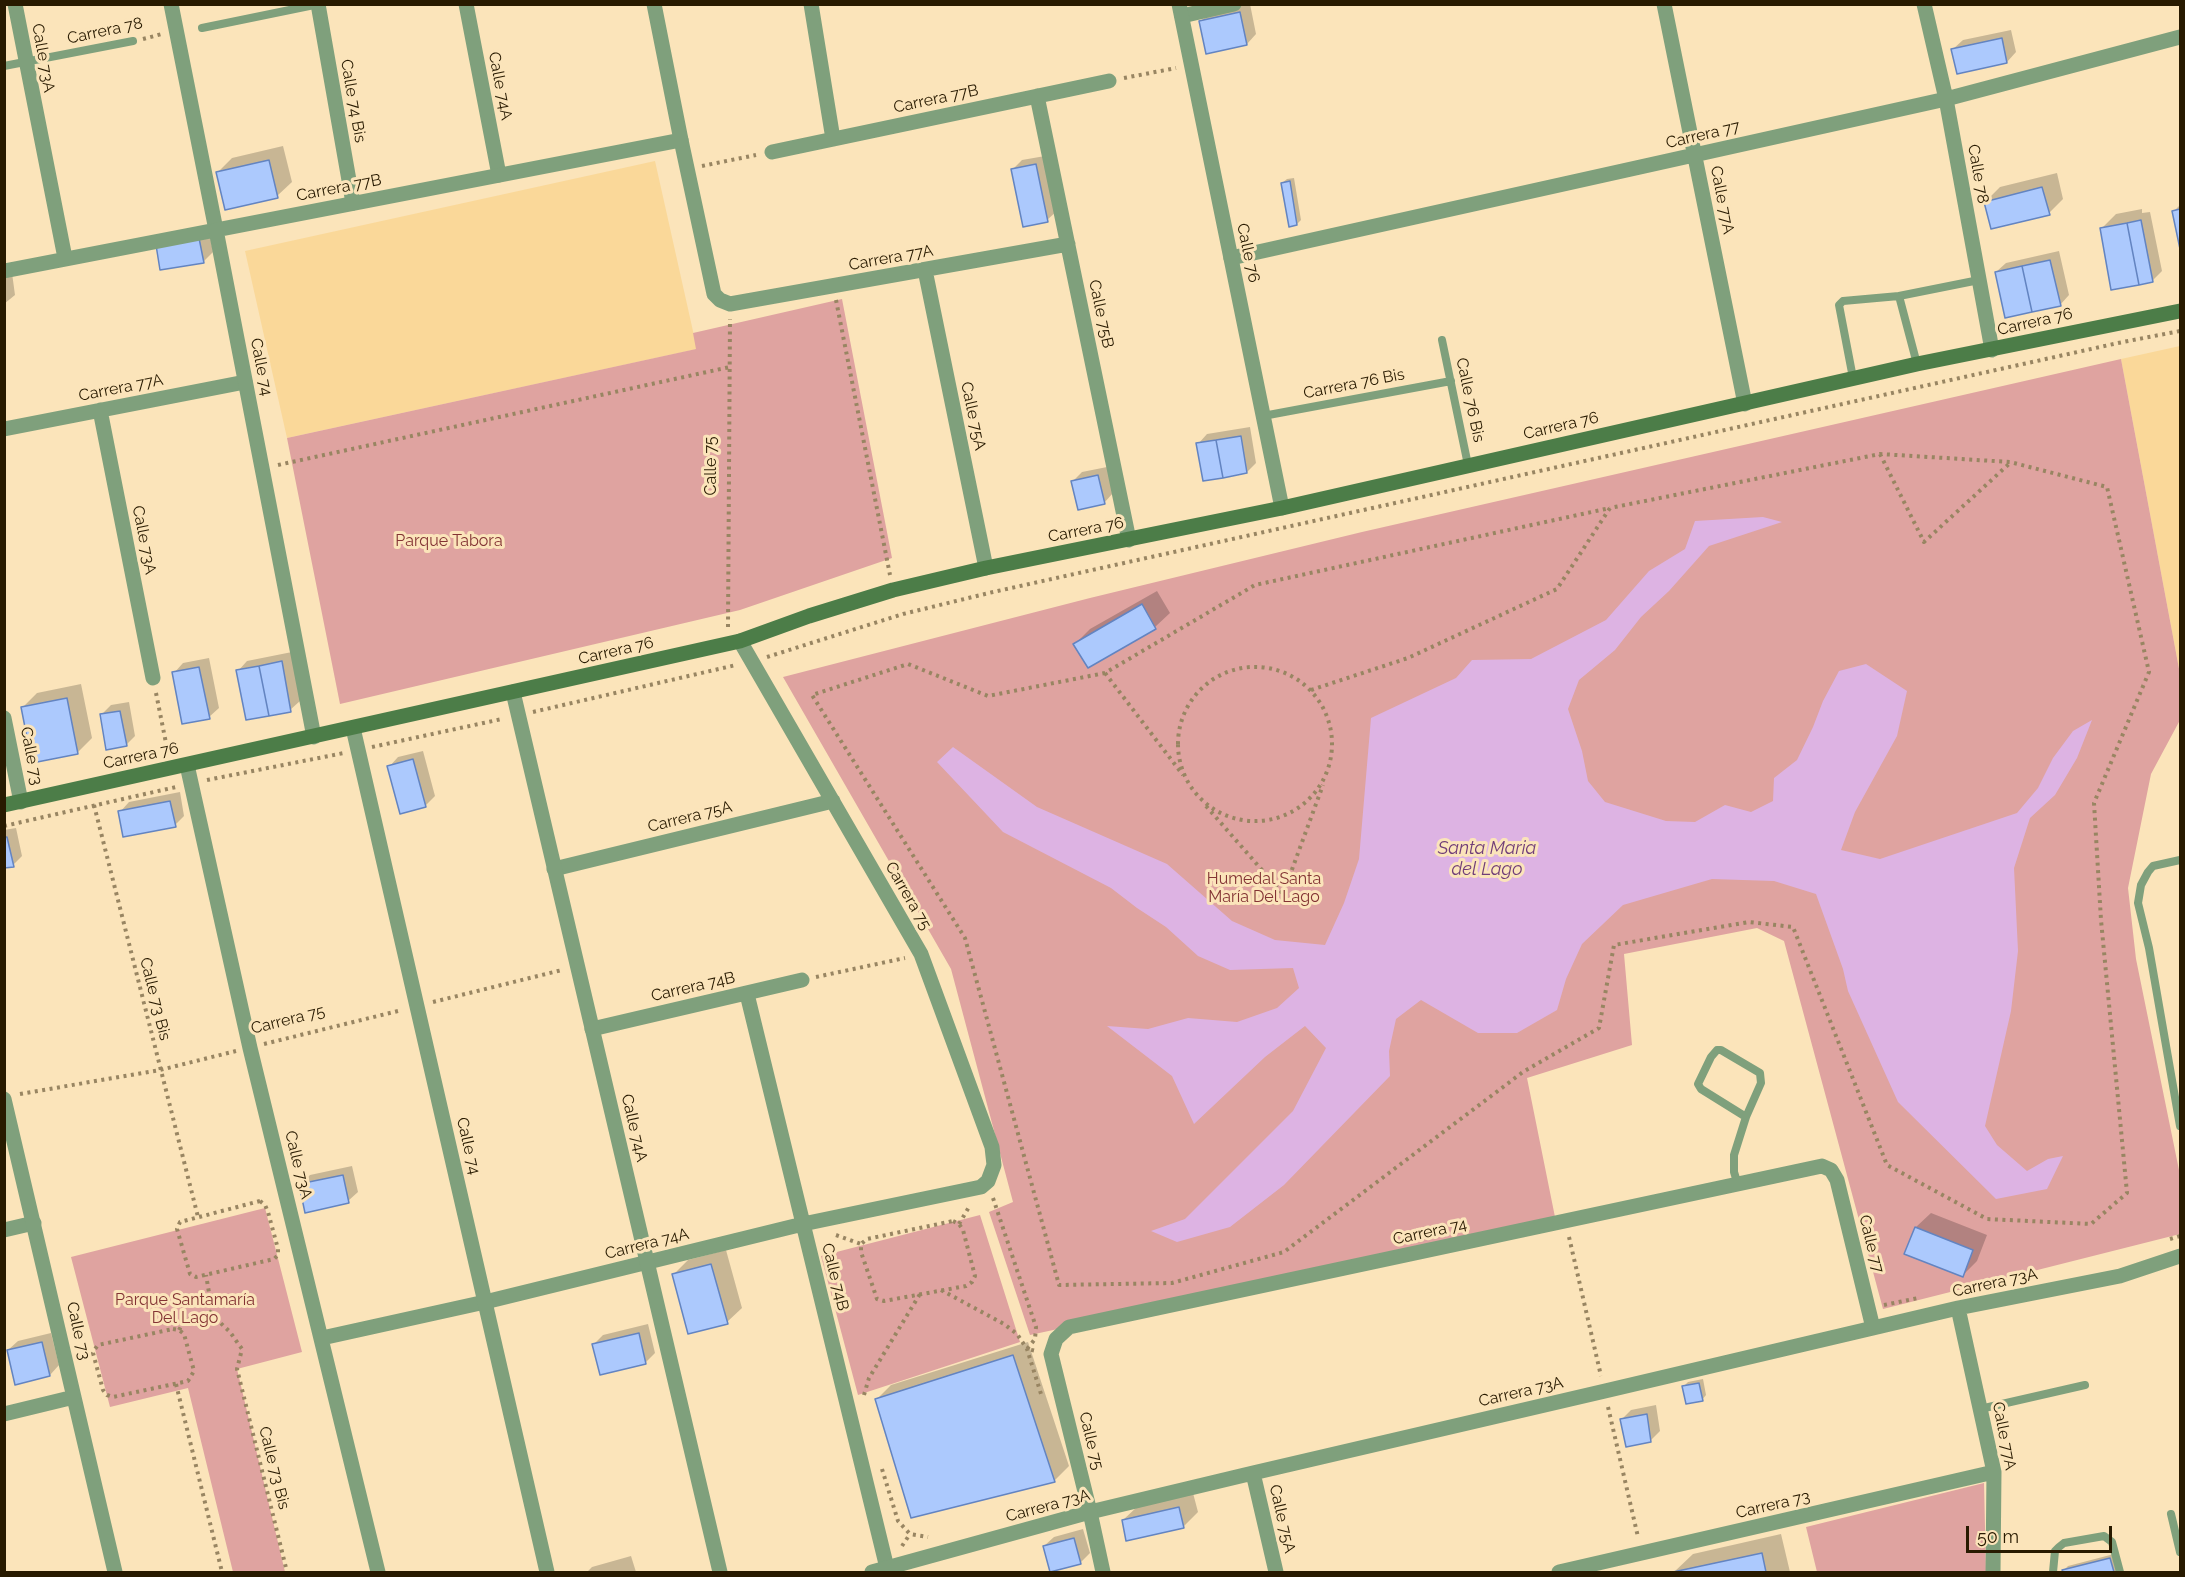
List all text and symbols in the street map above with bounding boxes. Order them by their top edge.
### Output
street label: Carrera 78 [66,14,144,48]
street label: Calle 73A [27,22,59,94]
street label: Calle 74A [484,50,516,122]
street label: Calle 74 Bis [336,58,370,144]
street label: Carrera 77B [892,81,980,117]
street label: Carrera 77 [1664,117,1742,153]
street label: Calle 78 [1963,143,1993,205]
street label: Calle 77A [1706,164,1738,236]
street label: Carrera 77B [295,170,383,206]
street label: Calle 76 [1232,222,1264,284]
street label: Carrera 77A [847,241,935,275]
street label: Calle 75B [1084,278,1118,350]
street label: Carrera 76 [1995,304,2075,340]
street label: Calle 74 [246,337,276,397]
street label: Calle 76 Bis [1452,356,1488,444]
street label: Carrera 76 Bis [1302,365,1406,403]
street label: Carrera 77A [77,370,165,406]
street label: Calle 75A [956,380,990,452]
street label: Carrera 76 [1521,408,1601,444]
street label: Calle 75 [701,437,721,495]
street label: Calle 73A [128,504,160,576]
street label: Carrera 76 [1047,513,1125,547]
park label: Parque Tabora [395,531,503,551]
street label: Carrera 76 [576,633,656,669]
street label: Calle 73 [16,725,46,787]
street label: Carrera 76 [102,739,180,773]
street label: Carrera 75A [646,797,734,837]
water label: Santa Maria del Lago [1438,838,1536,880]
street label: Carrera 75 [881,859,935,933]
park label: Humedal Santa María Del Lago [1207,869,1321,907]
street label: Calle 73 Bis [135,955,175,1043]
street label: Carrera 74B [649,968,737,1006]
street label: Carrera 75 [249,1002,327,1038]
street label: Calle 74A [617,1092,651,1164]
street label: Calle 74 [452,1115,484,1177]
street label: Calle 73A [280,1129,316,1201]
street label: Calle 77 [1855,1213,1887,1275]
street label: Carrera 74 [1391,1215,1469,1249]
street label: Carrera 74A [603,1224,691,1264]
street label: Calle 74B [817,1241,853,1313]
street label: Carrera 73A [1951,1265,2039,1301]
park label: Parque Santamaría Del Lago [115,1290,255,1328]
street label: Calle 73 [62,1300,94,1362]
street label: Carrera 73A [1477,1373,1565,1411]
street label: Calle 77A [1988,1400,2020,1472]
street label: Calle 75 [1075,1410,1107,1472]
street label: Calle 73 Bis [254,1424,294,1512]
street label: Calle 75A [1265,1483,1299,1555]
street label: Carrera 73A [1004,1486,1092,1526]
street label: Carrera 73 [1734,1487,1812,1523]
scale bar [1969,1514,2114,1552]
text: 50 m [1977,1526,2019,1547]

